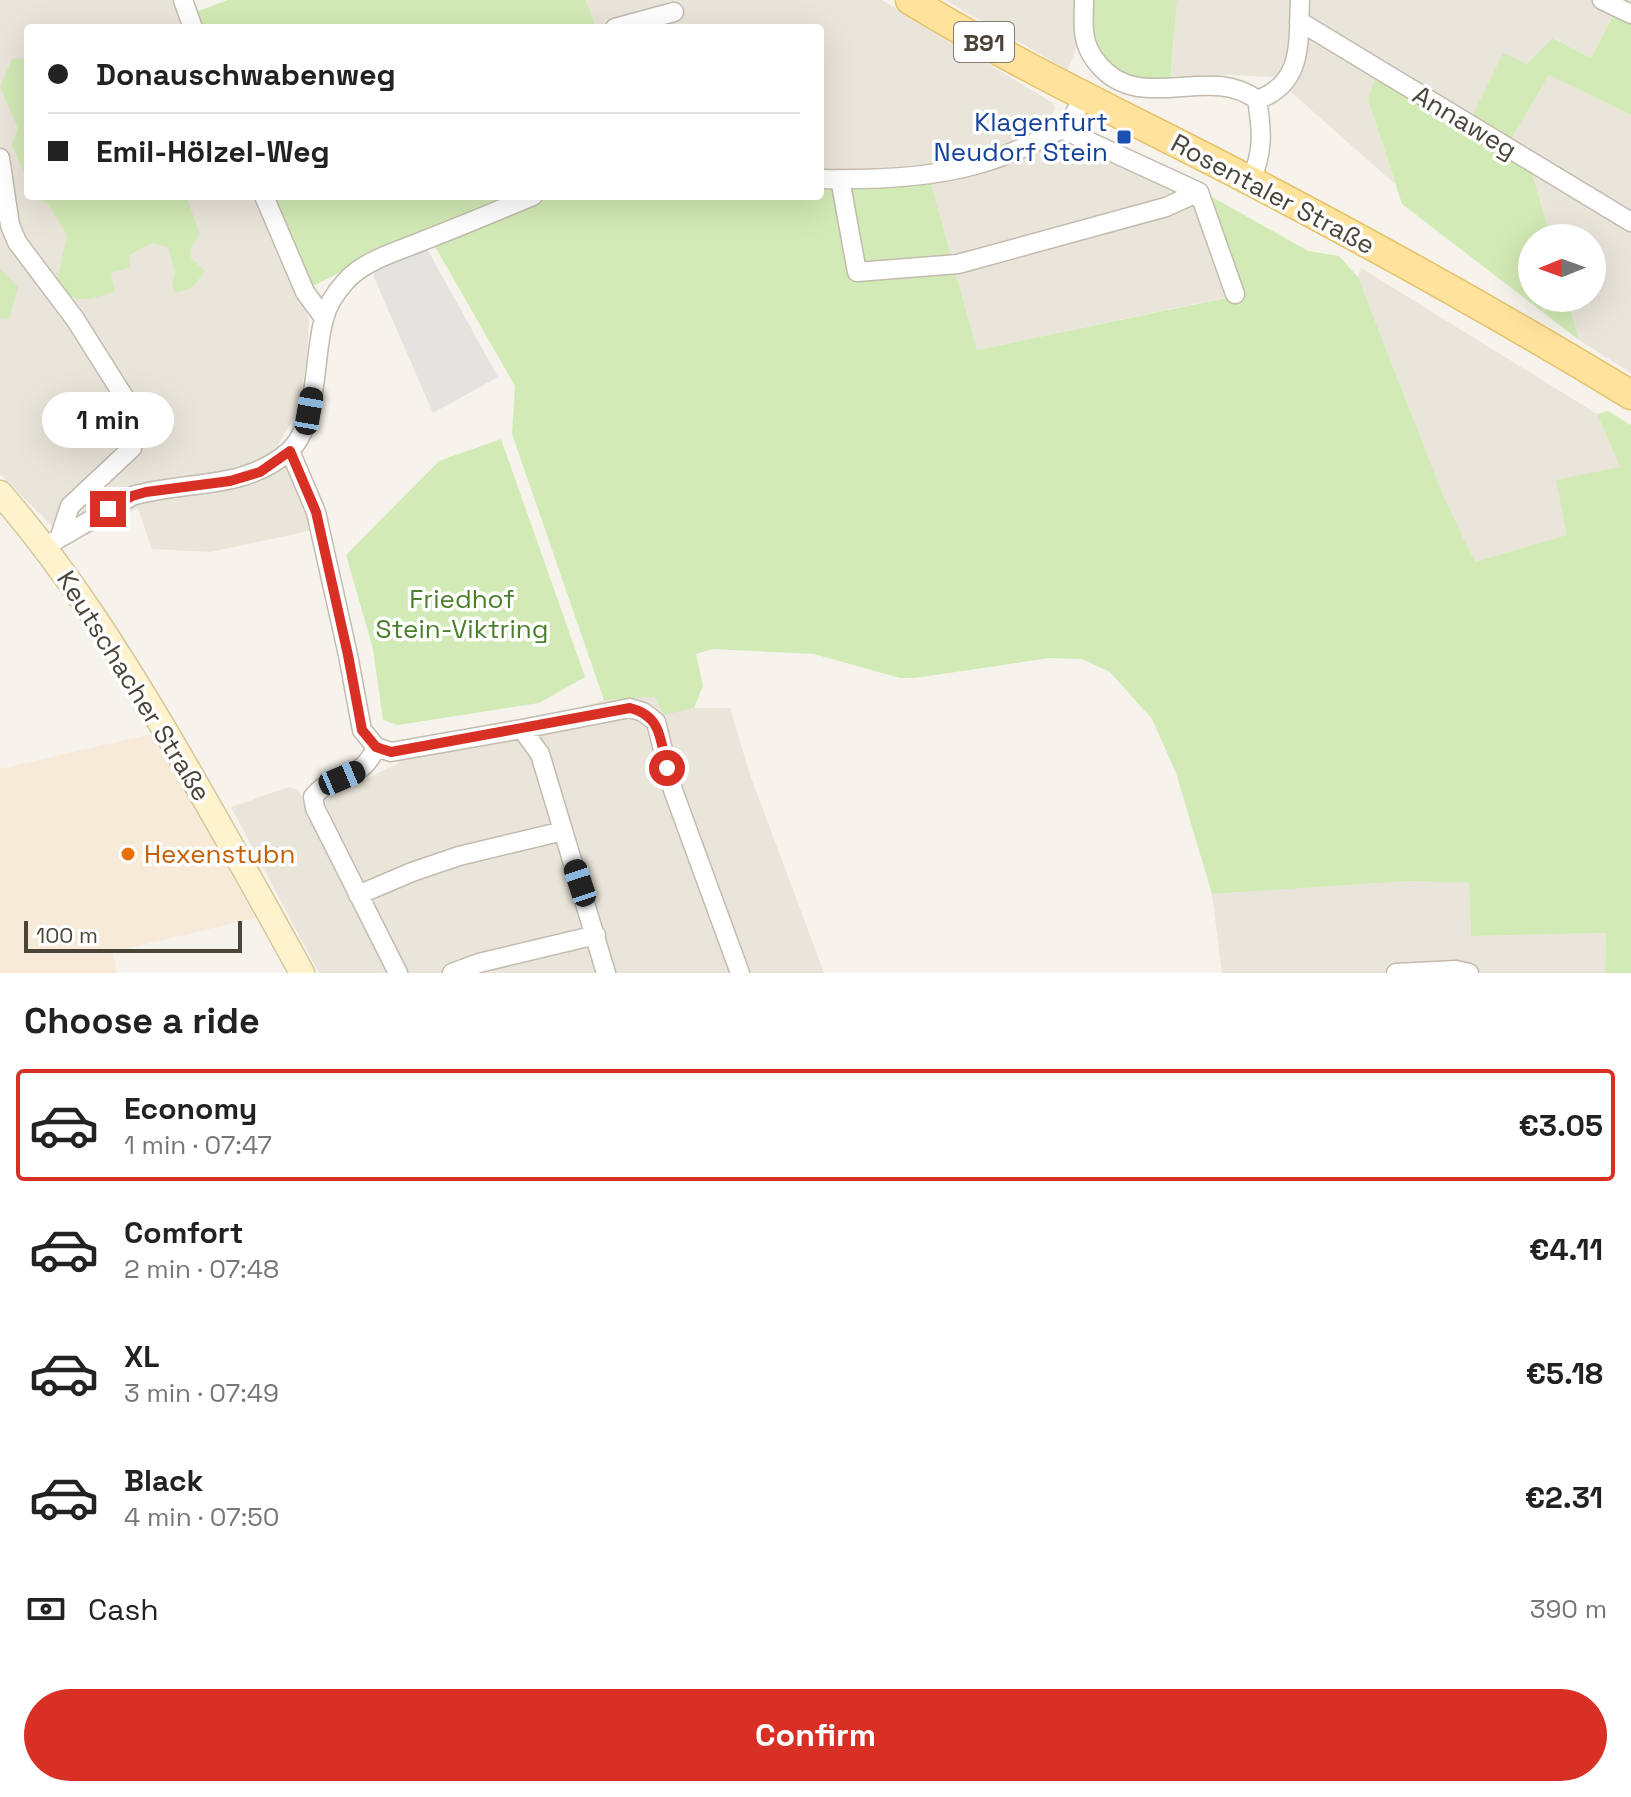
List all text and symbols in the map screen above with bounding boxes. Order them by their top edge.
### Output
road number: B91 [954,22,1014,62]
text: Donauschwabenweg [96,55,396,94]
street label: Annaweg [1407,78,1523,166]
place label: Klagenfurt Neudorf Stein [934,105,1108,169]
street label: Rosentaler Straße [1165,126,1381,262]
marker: Klagenfurt Neudorf Stein [1115,128,1133,146]
text: Emil-Hölzel-Weg [96,132,330,171]
north arrow [1518,224,1606,312]
map controls [1518,224,1606,312]
car [293,385,325,437]
callout: 1 min [42,393,174,449]
text: 1 min [76,403,140,437]
route end [90,491,126,527]
street label: Keutschacher Straße [49,564,219,808]
park label: Friedhof Stein-Viktring [376,582,548,646]
route start [649,750,685,786]
car [315,758,369,798]
place label: Hexenstubn [144,837,295,871]
marker: Hexenstubn [119,845,137,863]
car [561,856,599,910]
scale bar [24,917,242,953]
text: 100 m [36,921,98,949]
text: Choose a ride [24,998,260,1044]
icon: car [28,1089,100,1161]
text: Economy [124,1089,257,1128]
text: €3.05 [1518,1106,1603,1145]
text: 1 min · 07:47 [124,1128,272,1162]
icon: car [28,1213,100,1285]
text: Comfort [124,1213,243,1252]
text: €4.11 [1529,1230,1603,1269]
text: 2 min · 07:48 [124,1252,279,1286]
icon: car [28,1337,100,1409]
text: XL [124,1337,160,1376]
text: €5.18 [1526,1354,1603,1393]
text: 3 min · 07:49 [124,1376,279,1410]
icon: car [28,1461,100,1533]
text: Black [124,1461,203,1500]
text: €2.31 [1525,1478,1603,1517]
text: 4 min · 07:50 [124,1500,280,1534]
icon: cash [24,1587,68,1631]
text: Cash [88,1590,159,1629]
text: 390 m [1530,1592,1607,1626]
button: Confirm [24,1689,1607,1781]

